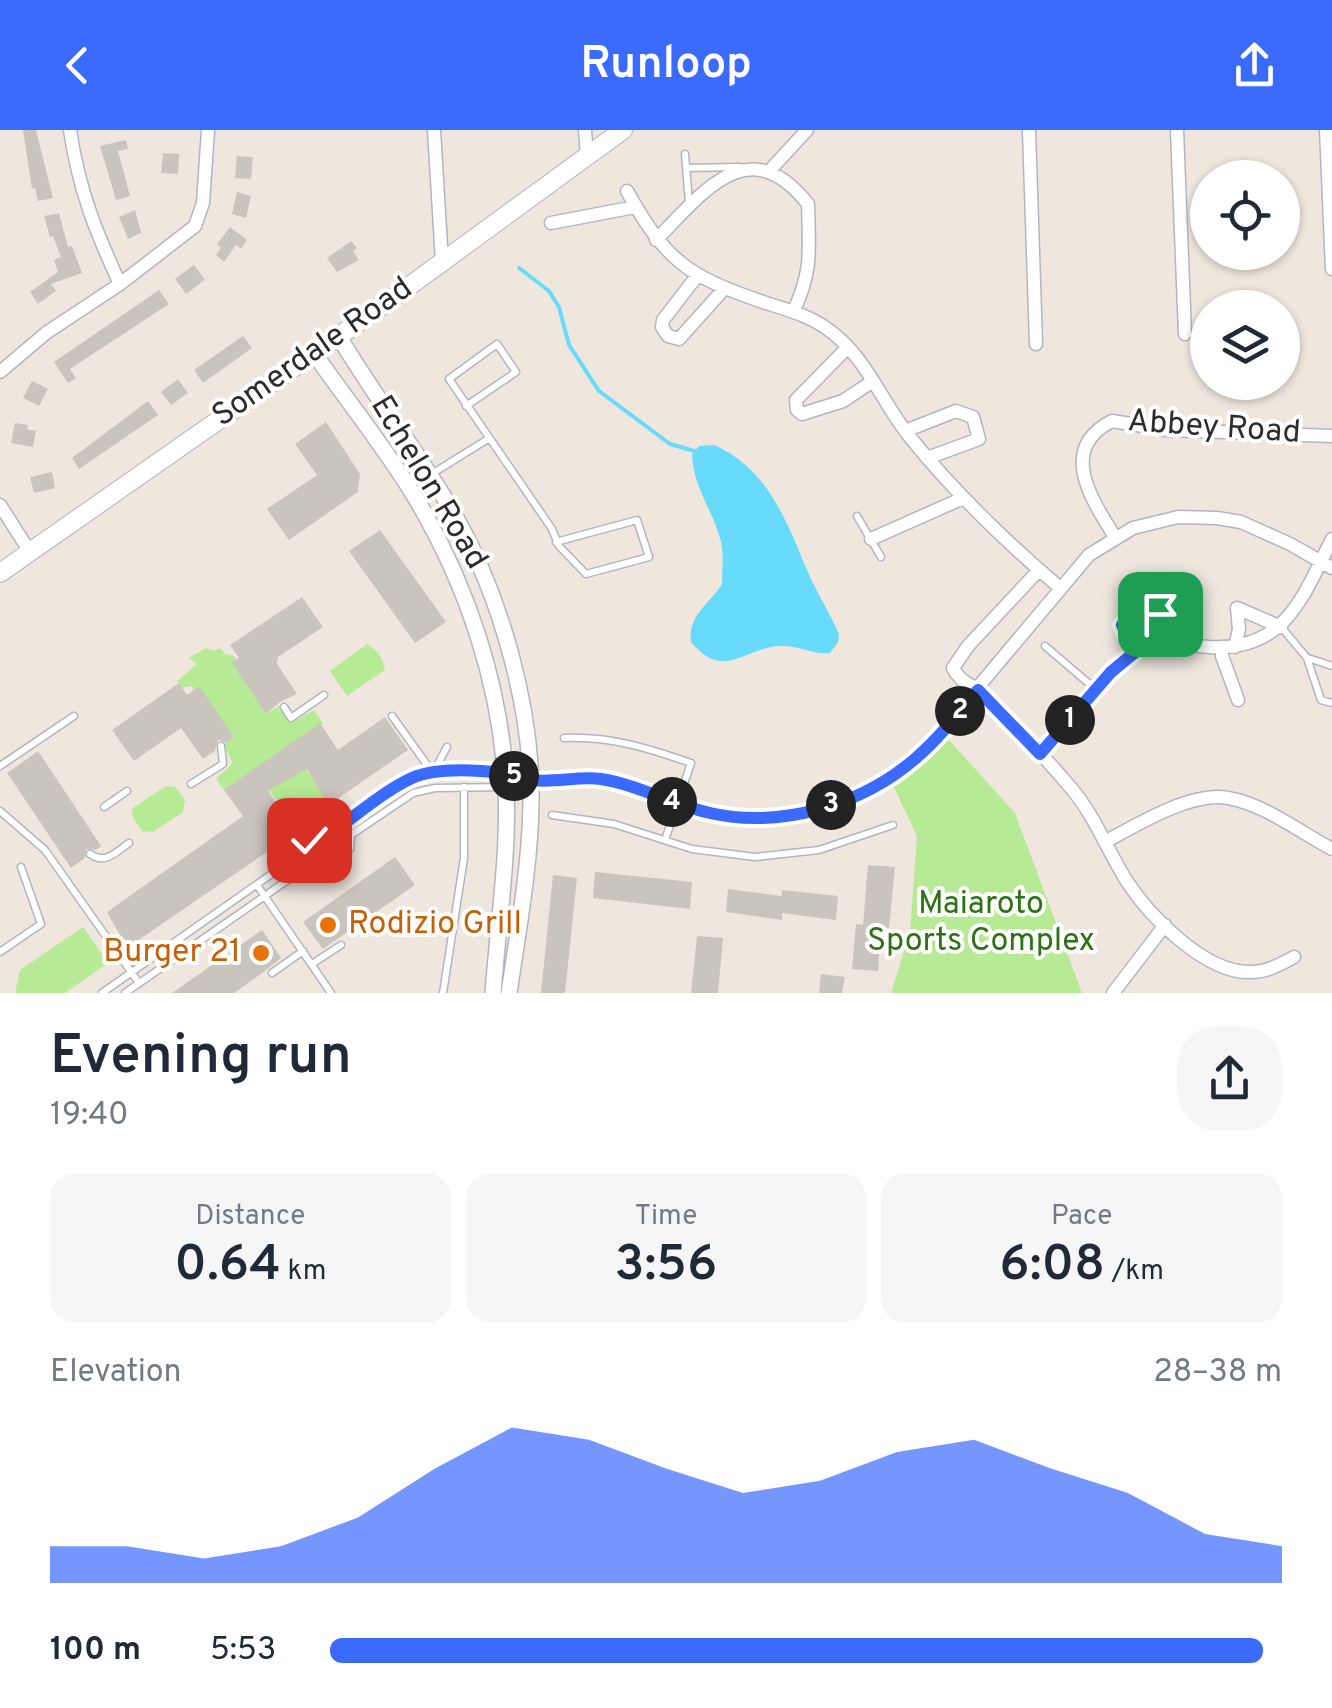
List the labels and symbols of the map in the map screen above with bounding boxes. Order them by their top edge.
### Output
street label: Somerdale Road [205,269,421,437]
street label: Echelon Road [361,389,495,577]
street label: Abbey Road [1126,402,1302,454]
pin [1118,572,1203,657]
pin: 2 [935,686,985,736]
pin: 1 [1045,695,1095,745]
pin: 5 [489,751,539,801]
pin: 4 [647,777,697,827]
pin: 3 [806,780,856,830]
pin [267,798,352,883]
park label: Maiaroto Sports Complex [867,885,1095,962]
place label: Rodizio Grill [348,905,522,945]
marker: Rodizio Grill [317,914,339,936]
place label: Burger 21 [103,933,241,973]
marker: Burger 21 [250,942,272,964]

